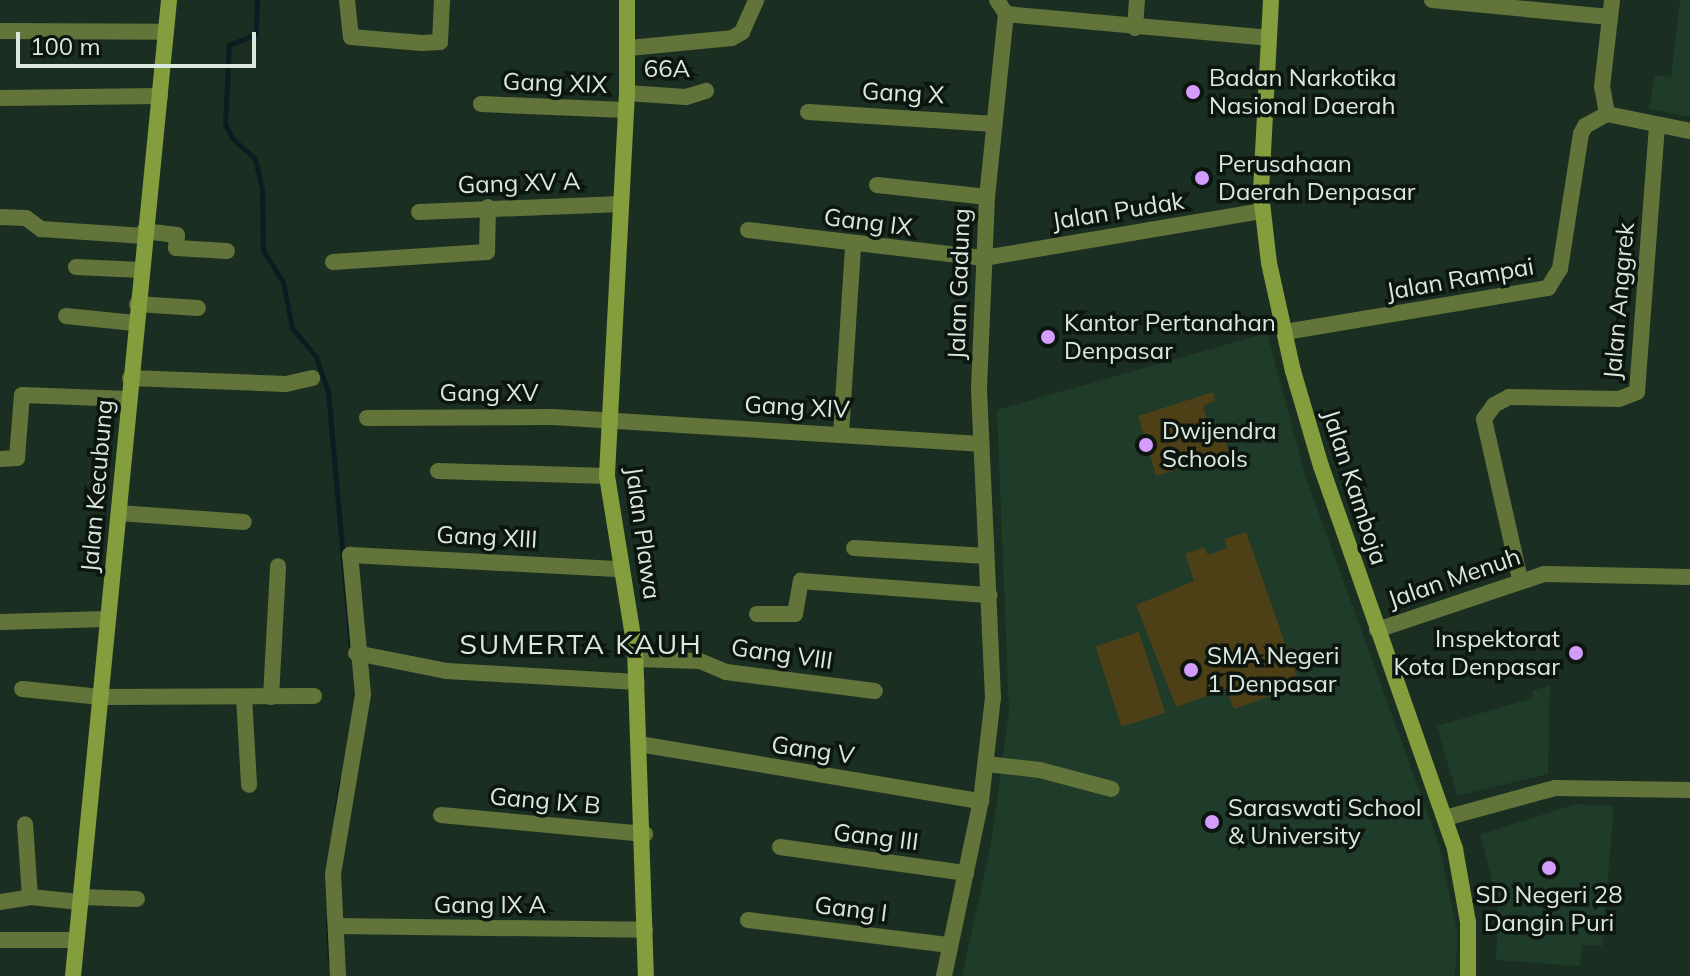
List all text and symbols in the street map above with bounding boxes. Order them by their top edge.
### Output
scale bar [20,16,260,66]
text: 100 m [30,31,101,61]
street label: 66A [644,55,690,83]
place label: Badan Narkotika Nasional Daerah [1209,64,1396,120]
street label: Gang XIX [502,67,608,99]
street label: Gang X [861,76,945,110]
marker: Badan Narkotika Nasional Daerah [1184,83,1202,101]
place label: Perusahaan Daerah Denpasar [1218,150,1416,206]
street label: Gang XV A [457,166,581,200]
marker: Perusahaan Daerah Denpasar [1193,169,1211,187]
street label: Jalan Pudak [1050,186,1186,236]
street label: Gang IX [822,202,914,242]
street label: Jalan Gadung [942,208,976,360]
street label: Jalan Anggrek [1598,221,1640,381]
street label: Jalan Rampai [1384,252,1536,306]
place label: Kantor Pertanahan Denpasar [1064,309,1276,365]
marker: Kantor Pertanahan Denpasar [1039,328,1057,346]
street label: Gang XV [440,379,538,407]
street label: Gang XIV [744,390,850,424]
street label: Jalan Kecubung [75,398,119,574]
street label: Jalan Kamboja [1316,406,1394,568]
place label: Dwijendra Schools [1162,417,1277,473]
marker: Dwijendra Schools [1137,436,1155,454]
street label: Jalan Plawa [619,465,667,601]
street label: Gang XIII [436,520,538,554]
street label: Jalan Menuh [1384,542,1524,614]
place label: Inspektorat Kota Denpasar [1394,625,1560,681]
district label: SUMERTA KAUH [459,627,703,661]
street label: Gang VIII [729,633,835,675]
place label: SMA Negeri 1 Denpasar [1207,642,1339,698]
marker: Inspektorat Kota Denpasar [1567,644,1585,662]
marker: SMA Negeri 1 Denpasar [1182,661,1200,679]
street label: Gang V [770,730,856,770]
street label: Gang IX B [488,782,602,820]
place label: Saraswati School & University [1228,794,1421,850]
marker: Saraswati School & University [1203,813,1221,831]
street label: Gang III [832,818,920,856]
marker: SD Negeri 28 Dangin Puri [1540,859,1558,877]
place label: SD Negeri 28 Dangin Puri [1475,881,1623,937]
street label: Gang I [813,890,889,928]
street label: Gang IX A [434,891,546,919]

